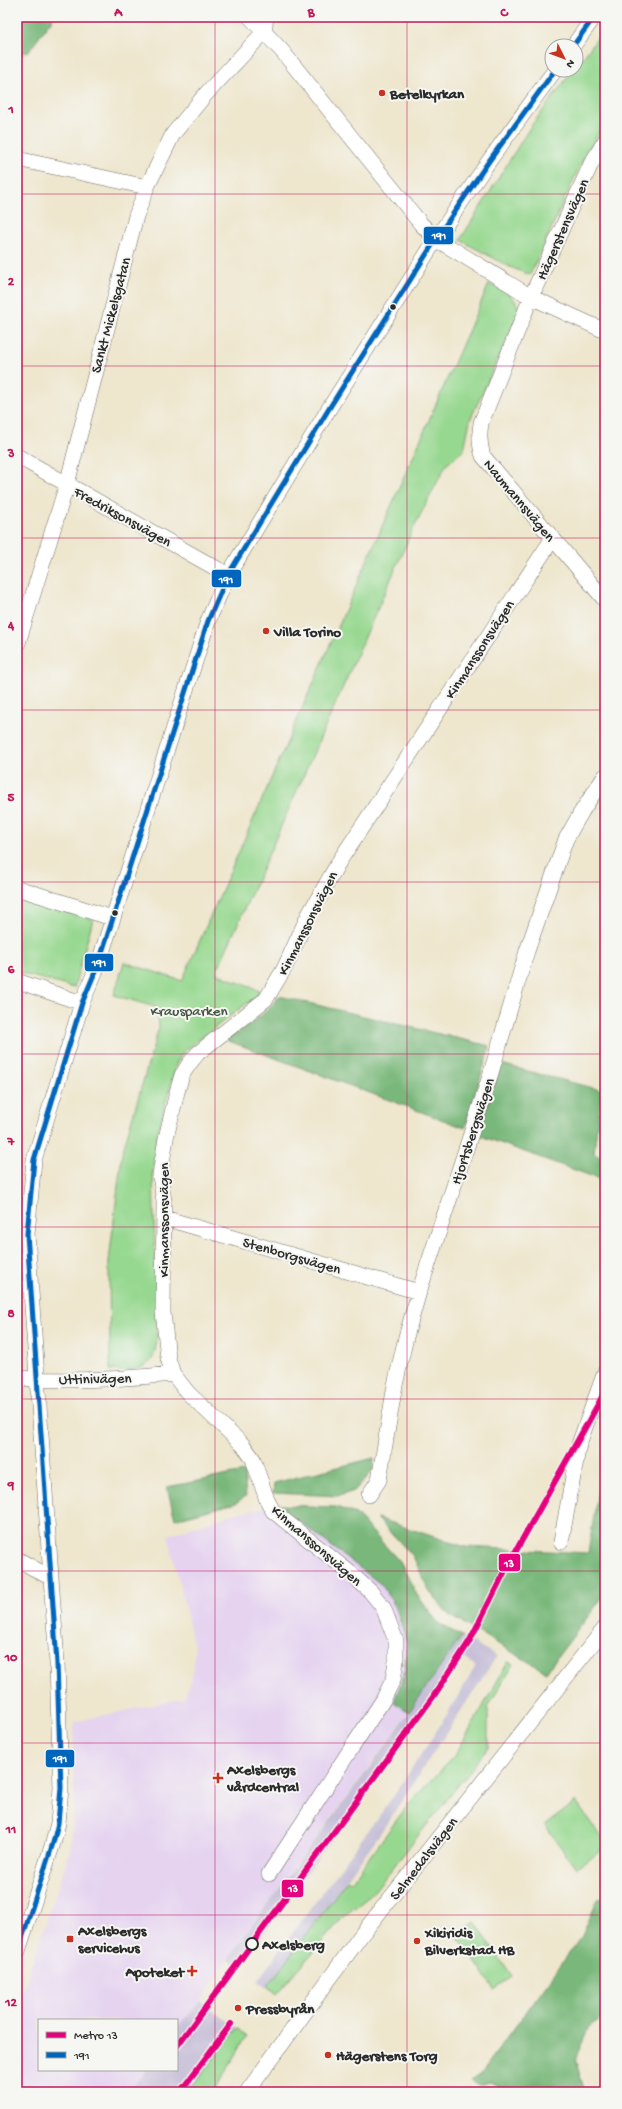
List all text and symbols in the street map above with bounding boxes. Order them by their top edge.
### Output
text: A [113,6,123,21]
text: B [307,6,316,21]
text: C [499,6,509,21]
north arrow [544,38,584,78]
text: N [563,57,577,70]
place label: Betelkyrkan [389,86,465,104]
marker: Betelkyrkan [377,88,387,98]
text: 1 [7,103,14,118]
street label: Hägerstensvägen [533,176,594,283]
line badge: 191 [423,226,454,245]
text: 191 [431,231,446,243]
street label: Sankt Mickelsgatan [88,256,136,375]
text: 2 [8,275,15,290]
unlabelled marker [388,302,398,312]
text: 3 [7,447,15,462]
street label: Naumannsvägen [479,456,558,546]
street label: Fredriksonsvägen [69,483,174,552]
line badge: 191 [211,569,242,588]
text: 191 [218,575,233,587]
street label: Kinmanssonsvägen [442,597,519,703]
text: 4 [7,619,15,634]
place label: Villa Torino [273,624,341,642]
marker: Villa Torino [261,626,271,636]
text: 5 [8,791,15,806]
street label: Kinmanssonsvägen [275,869,343,979]
unlabelled marker [110,908,120,918]
line badge: 191 [84,953,114,972]
text: 191 [91,958,106,970]
text: 6 [8,963,15,978]
park label: Krausparken [150,1003,228,1021]
street label: Hjortsbergsvägen [448,1076,500,1187]
text: 7 [7,1135,16,1150]
street label: Kinmanssonsvägen [156,1163,174,1277]
street label: Stenborgsvägen [240,1234,343,1280]
text: 8 [7,1307,15,1322]
street label: Uttinivägen [58,1370,132,1390]
text: 9 [7,1479,15,1494]
street label: Kinmanssonsvägen [267,1502,365,1591]
line badge: 13 [498,1553,521,1572]
text: 13 [503,1559,514,1571]
text: 10 [4,1651,18,1666]
line badge: 191 [45,1749,75,1768]
text: 191 [52,1754,67,1766]
place label: Axelsbergs vårdcentral [226,1762,300,1797]
marker: Axelsbergs vårdcentral [212,1772,224,1784]
street label: Selmedalsvägen [386,1814,463,1904]
text: 11 [5,1823,16,1838]
line badge: 13 [281,1879,304,1898]
text: 13 [287,1884,298,1896]
place label: Axelsbergs servicehus [77,1923,148,1958]
place label: Xikiridis Bilverkstad HB [424,1925,515,1960]
marker: Axelsbergs servicehus [65,1934,75,1944]
marker: Xikiridis Bilverkstad HB [412,1936,422,1946]
marker: Axelsberg [245,1937,259,1951]
place label: Axelsberg [261,1937,325,1955]
place label: Apoteket [125,1964,186,1982]
marker: Apoteket [187,1966,197,1976]
text: 12 [4,1996,17,2011]
place label: Pressbyrån [245,2001,315,2019]
marker: Pressbyrån [233,2003,243,2013]
legend [38,2019,178,2071]
text: Metro 13 [74,2030,118,2044]
place label: Hägerstens Torg [336,2048,438,2066]
text: 191 [73,2050,90,2064]
marker: Hägerstens Torg [323,2050,333,2060]

